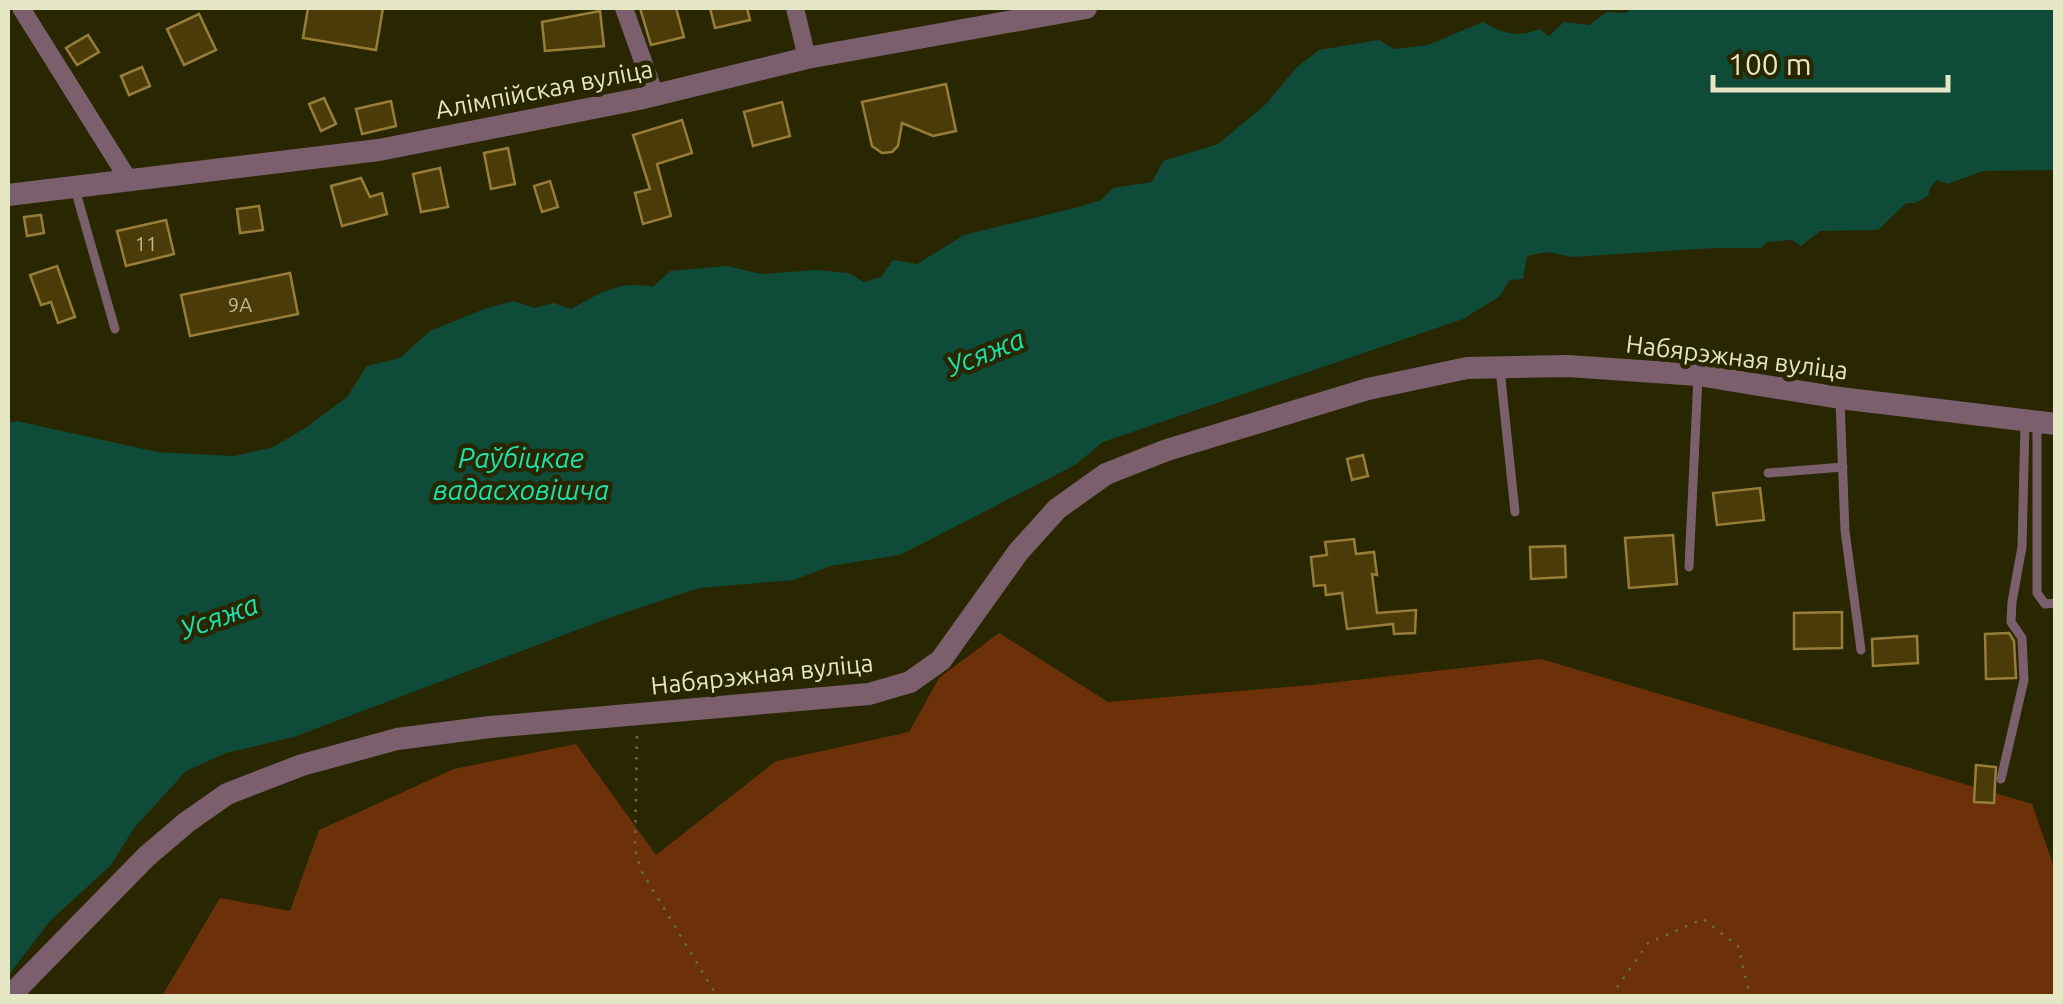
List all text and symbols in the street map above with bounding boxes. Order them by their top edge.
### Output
scale bar [1713,30,1948,92]
text: 100 m [1728,47,1812,81]
street label: Алімпійская вуліца [433,54,655,124]
house number: 11 [135,232,157,255]
house number: 9А [228,293,252,316]
water label: Усяжа [941,322,1028,382]
street label: Набярэжная вуліца [1624,329,1850,385]
water label: Раўбіцкае вадасховішча [433,442,609,505]
water label: Усяжа [175,588,262,645]
street label: Набярэжная вуліца [649,648,875,700]

